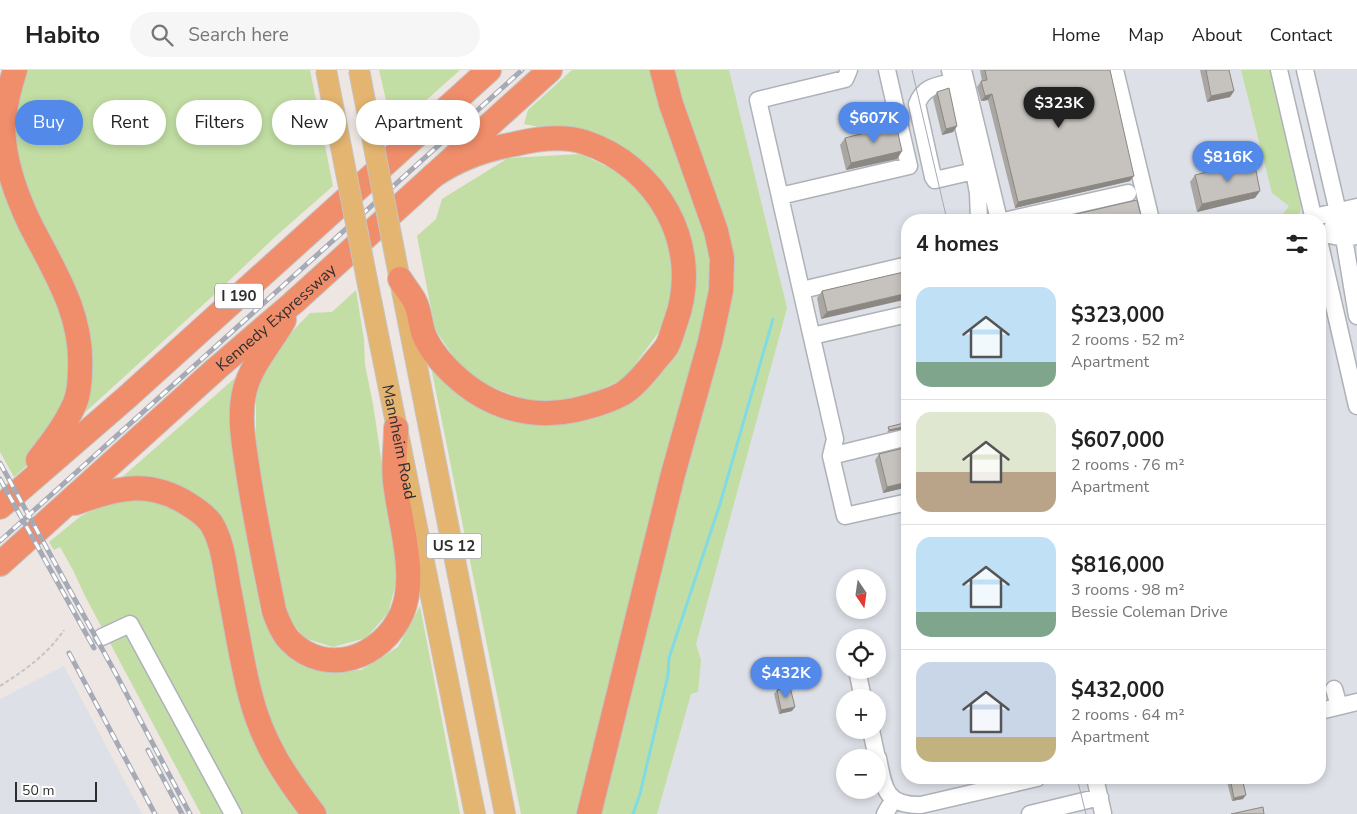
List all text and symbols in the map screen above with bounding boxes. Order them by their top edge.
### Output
search box [130,12,480,57]
text: Habito [25,19,100,51]
icon: search [148,21,176,49]
text: Search here [188,22,289,48]
text: Home [1052,23,1100,47]
text: Map [1128,23,1164,47]
text: About [1192,23,1242,47]
text: Contact [1270,23,1332,47]
pin: $323K [1024,87,1094,129]
text: $323K [1034,92,1084,114]
chip: Buy [15,100,83,145]
chip: Rent [93,100,166,145]
chip: Filters [176,100,262,145]
chip: New [272,100,346,145]
chip: Apartment [356,100,480,145]
pin: $607K [839,102,909,144]
text: $607K [849,107,899,129]
pin: $816K [1193,140,1263,183]
text: $816K [1203,146,1253,168]
text: 4 homes [916,230,999,258]
icon: filters [1283,230,1311,258]
street label: Kennedy Expressway [211,259,342,377]
road number: I 190 [215,284,263,308]
text: $323,000 [1071,301,1164,329]
icon: home [956,307,1016,367]
text: 2 rooms · 52 m² [1071,329,1184,351]
text: Apartment [1071,351,1149,373]
street label: Mannheim Road [376,383,421,501]
text: $607,000 [1071,426,1164,454]
icon: home [956,432,1016,492]
text: 2 rooms · 76 m² [1071,454,1184,476]
text: Apartment [1071,476,1149,498]
road number: US 12 [426,534,482,558]
text: $816,000 [1071,551,1164,579]
icon: home [956,557,1016,617]
north arrow [836,569,886,619]
map controls [836,569,886,799]
text: 3 rooms · 98 m² [1071,579,1184,601]
text: Bessie Coleman Drive [1071,601,1228,623]
button: locate [836,629,886,679]
pin: $432K [751,656,821,699]
text: $432K [761,662,811,684]
text: $432,000 [1071,676,1164,704]
icon: home [956,682,1016,742]
button: + [836,689,886,739]
text: 2 rooms · 64 m² [1071,704,1184,726]
text: Apartment [1071,726,1149,748]
button: − [836,749,886,799]
scale bar [15,779,98,802]
text: 50 m [22,781,54,800]

